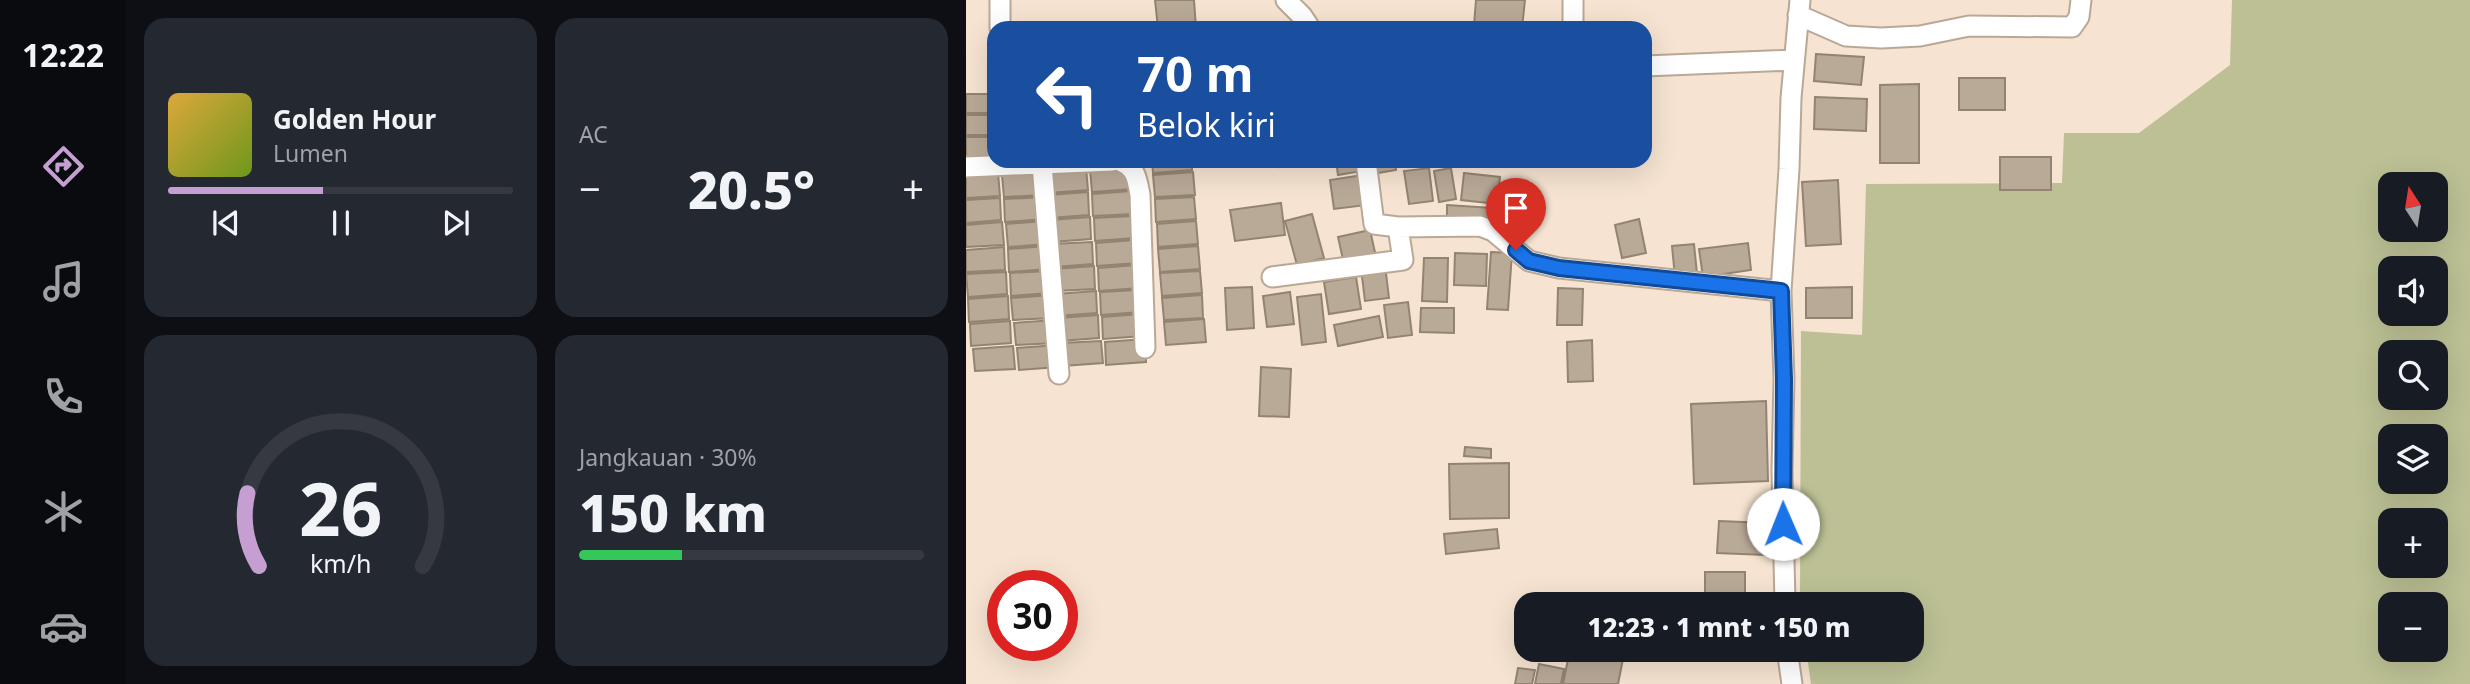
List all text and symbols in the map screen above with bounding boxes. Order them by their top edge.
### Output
text: 12:22 [22,33,104,76]
text: 70 m [1137,40,1254,106]
icon: left [1022,49,1113,140]
text: Golden Hour [273,101,436,137]
text: Belok kiri [1137,103,1276,146]
text: AC [579,118,608,150]
text: Lumen [273,137,348,169]
icon: directions [39,142,88,191]
text: 20.5° [688,153,815,224]
text: − [579,162,601,214]
text: + [902,162,924,214]
north arrow [2378,172,2448,242]
map controls [2378,172,2448,662]
pin [1486,178,1546,250]
icon: arrive [1497,189,1535,227]
icon: previous [207,204,245,242]
icon: pause [322,204,360,242]
icon: next [437,204,475,242]
button: sound [2378,256,2448,326]
icon: music [39,257,88,306]
button: search [2378,340,2448,410]
icon: phone [39,372,88,421]
button: layers [2378,424,2448,494]
text: Jangkauan · 30% [579,441,757,473]
text: 26 [299,459,382,558]
text: 150 km [579,476,767,547]
icon: climate [39,487,88,536]
position arrow [1746,487,1820,561]
button: + [2378,508,2448,578]
text: km/h [310,546,371,580]
speed limit sign: 30 [987,570,1078,661]
button: − [2378,592,2448,662]
icon: car [39,602,88,651]
text: 12:23 · 1 mnt · 150 m [1587,609,1851,645]

